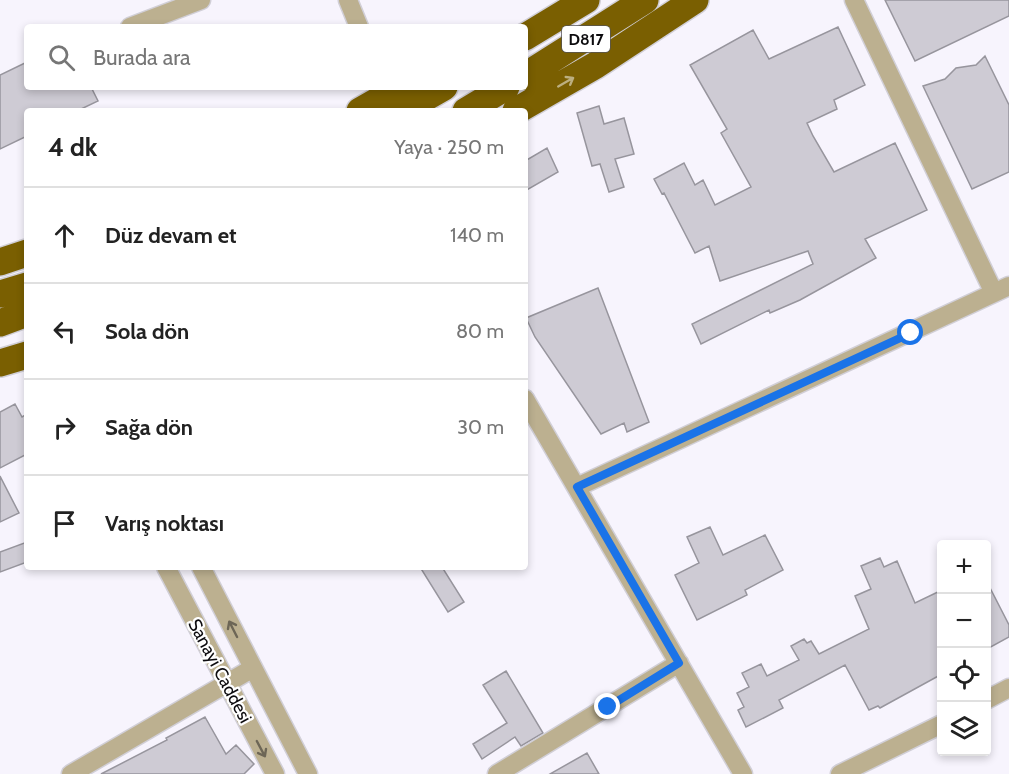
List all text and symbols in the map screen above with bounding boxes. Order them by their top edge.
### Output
search box [24,24,528,90]
road number: D817 [562,26,610,52]
icon: search [45,41,78,74]
text: Burada ara [93,44,191,71]
one-way arrow [557,76,574,88]
text: 4 dk [48,131,97,163]
text: Yaya · 250 m [394,135,504,159]
icon: ahead [48,219,81,252]
text: Düz devam et [105,222,237,249]
text: 140 m [450,223,504,247]
icon: left [48,315,81,348]
text: Sola dön [105,318,189,345]
text: 80 m [456,319,504,343]
route start [897,319,923,345]
icon: right [48,411,81,444]
text: Sağa dön [105,414,193,441]
text: 30 m [457,415,504,439]
icon: arrive [48,507,81,540]
text: Varış noktası [105,510,224,537]
map controls [937,540,991,756]
button: + [937,540,991,594]
button: − [937,594,991,648]
street label: Sanayi Caddesi [183,615,257,727]
one-way arrow [227,620,238,638]
button: locate [937,648,991,702]
route end [594,693,620,719]
button: layers [937,702,991,756]
one-way arrow [256,740,268,758]

